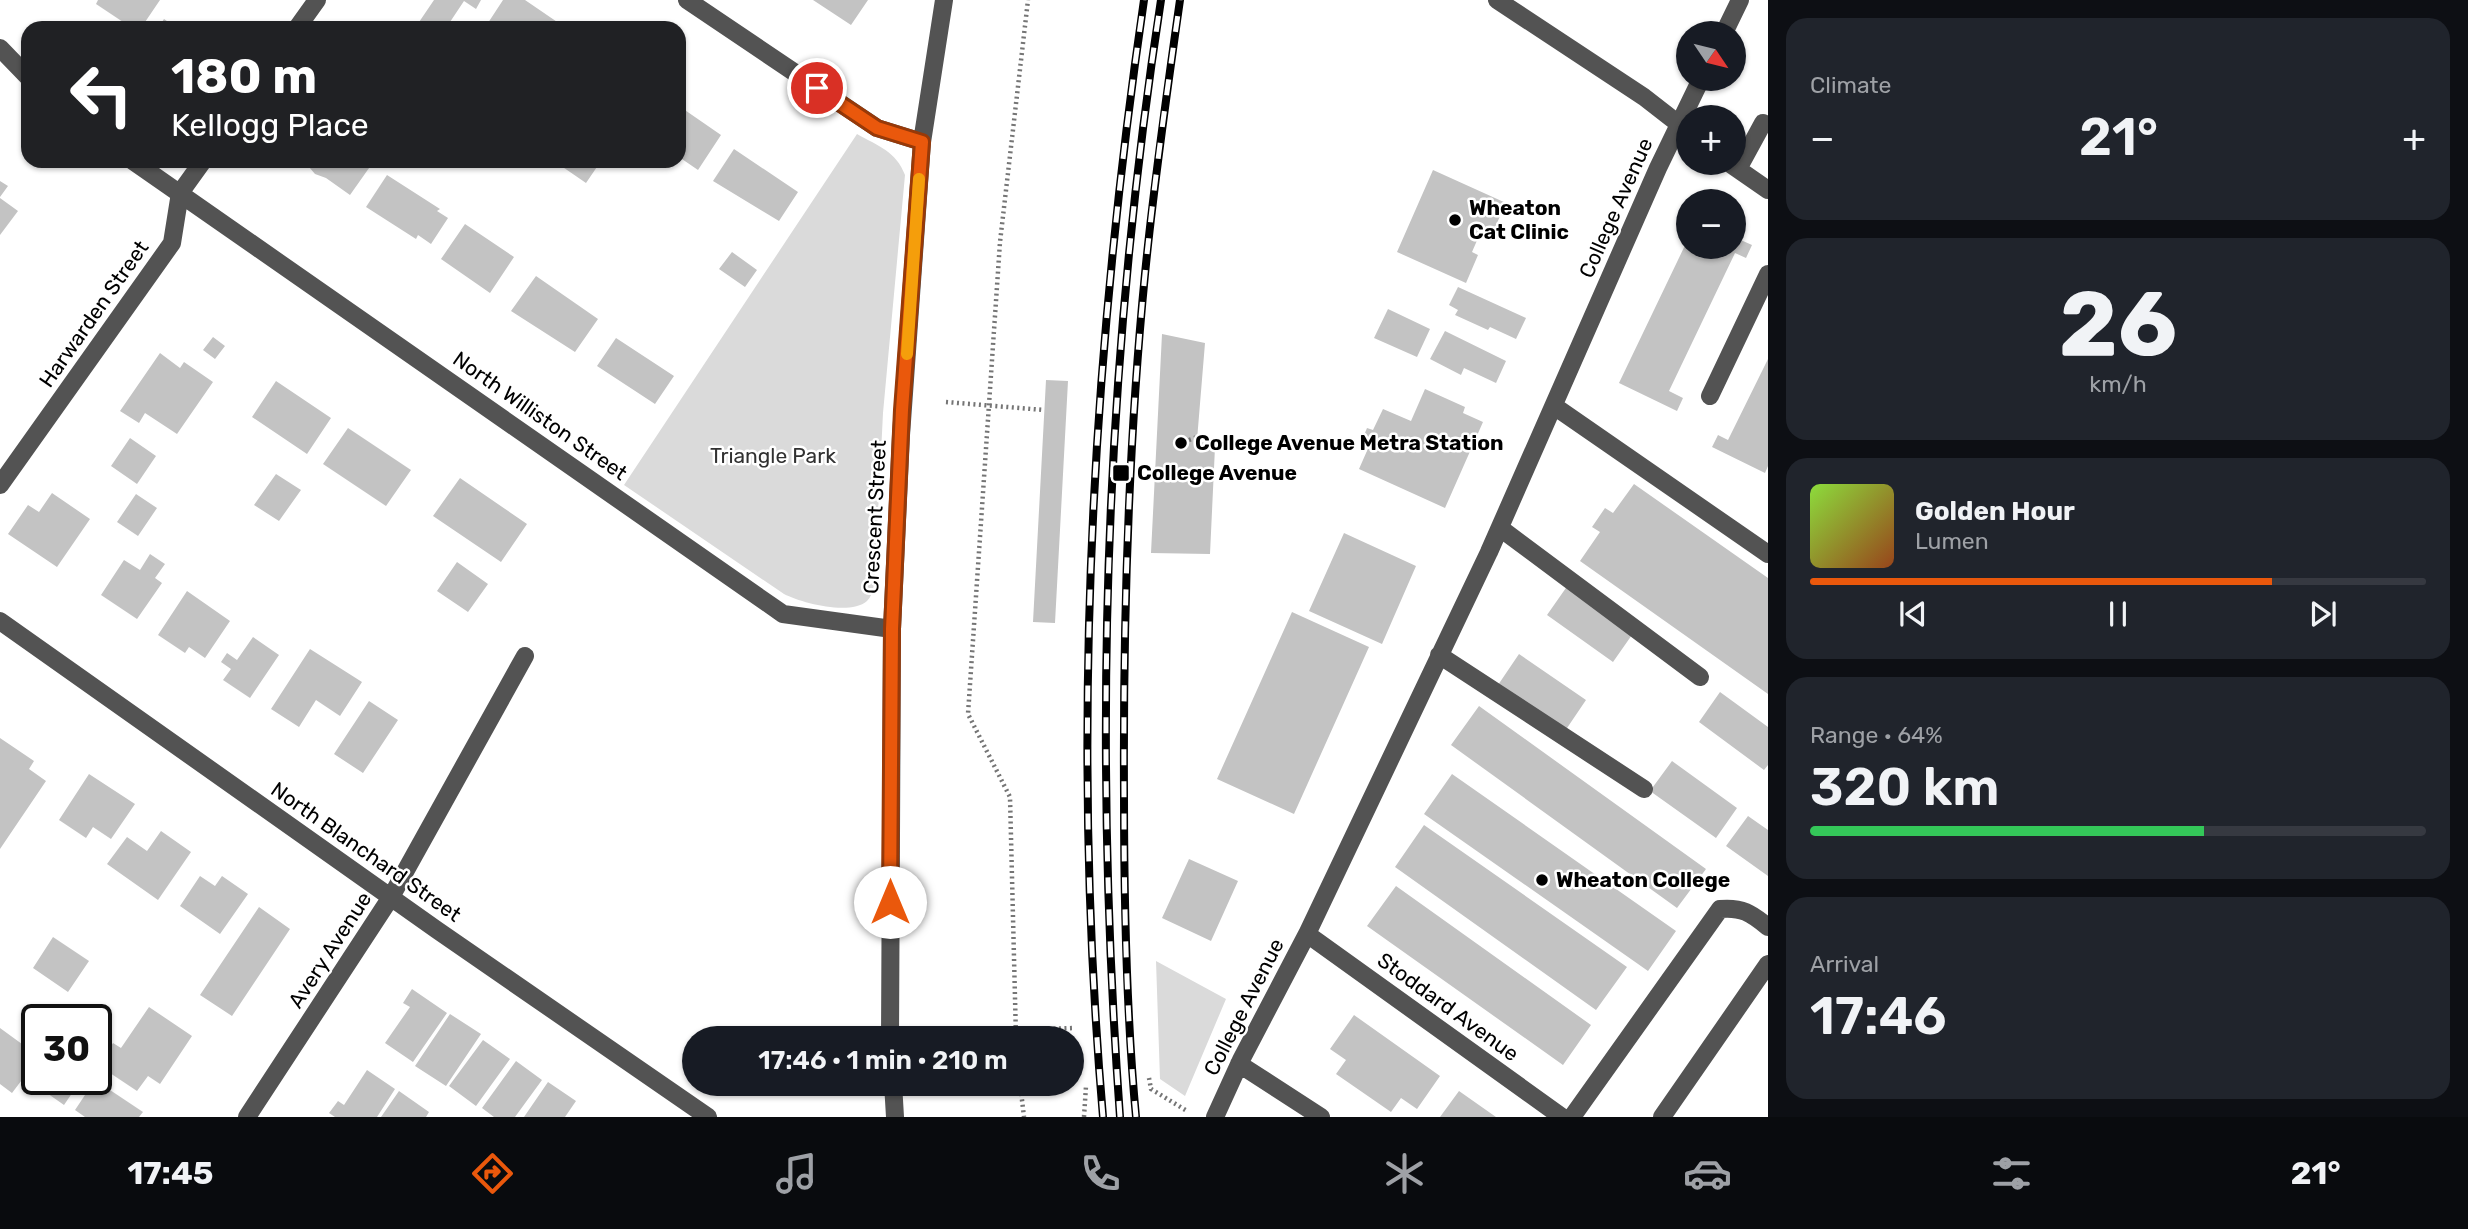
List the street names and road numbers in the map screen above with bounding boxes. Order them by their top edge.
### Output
street label: College Avenue [1574,134,1658,282]
street label: Harwarden Street [34,236,154,392]
street label: North Williston Street [448,346,632,485]
street label: Crescent Street [858,439,891,595]
street label: North Blanchard Street [266,776,466,927]
street label: Avery Avenue [283,887,376,1013]
street label: College Avenue [1198,934,1289,1079]
street label: Stoddard Avenue [1373,947,1524,1066]

